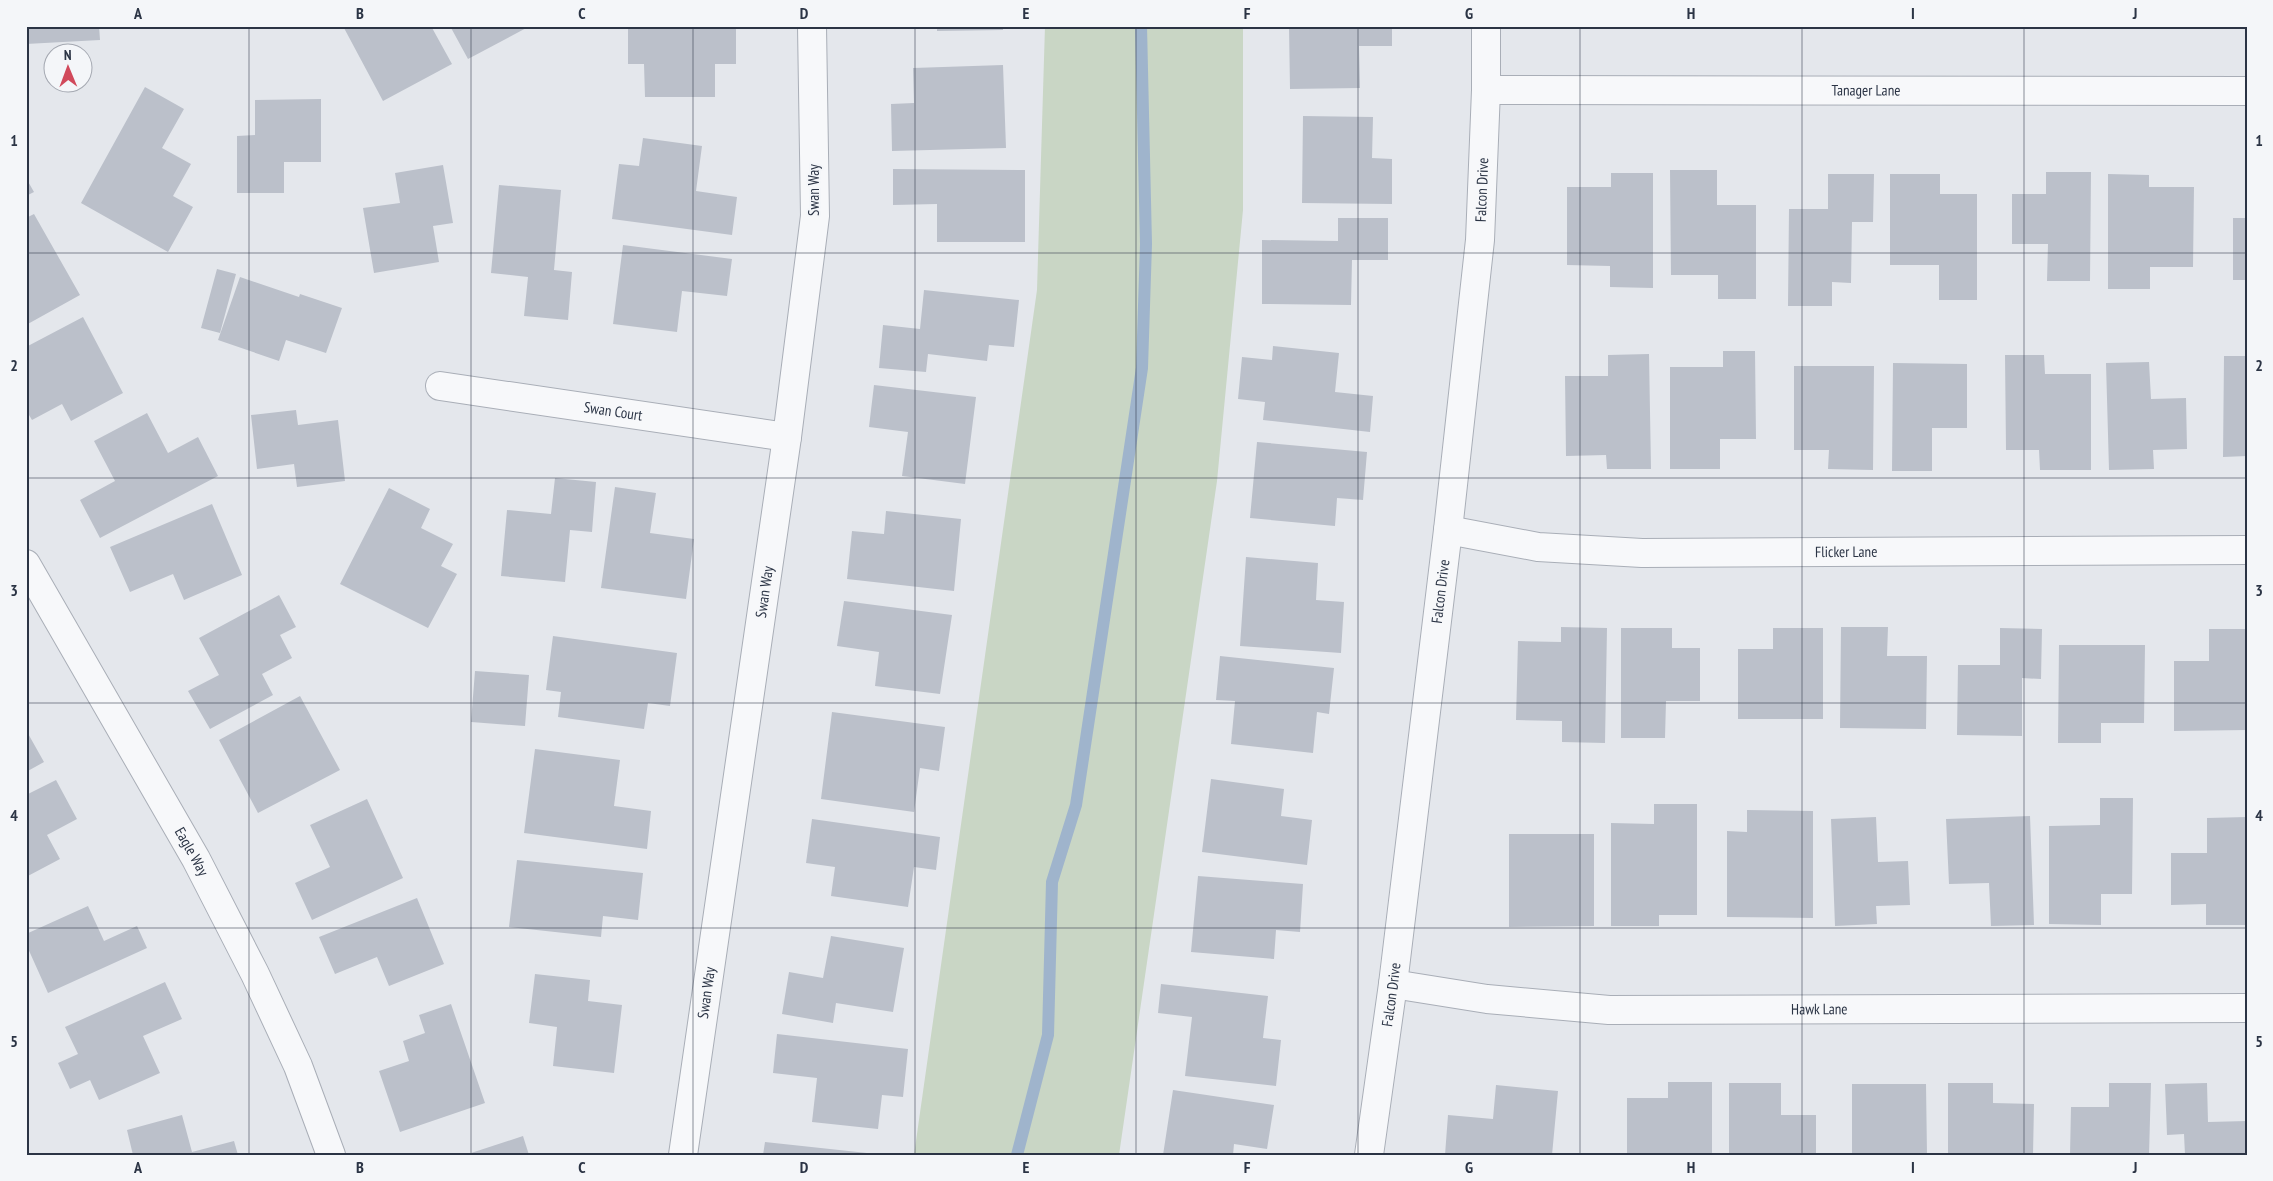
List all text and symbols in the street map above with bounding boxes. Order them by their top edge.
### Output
text: A [133,3,143,23]
text: B [356,3,364,23]
text: C [578,3,586,23]
text: D [800,3,809,23]
text: E [1023,3,1030,23]
text: F [1244,3,1251,23]
text: G [1465,3,1473,23]
text: H [1687,3,1695,23]
text: I [1911,3,1915,23]
text: J [2132,3,2137,23]
north arrow [42,42,92,92]
text: N [64,46,72,64]
street label: Tanager Lane [1832,80,1900,100]
text: 1 [10,130,18,150]
text: 1 [2255,130,2263,150]
street label: Falcon Drive [1471,157,1492,222]
street label: Swan Way [804,164,823,216]
text: 2 [10,355,18,375]
text: 2 [2255,355,2263,375]
street label: Swan Court [583,397,644,425]
street label: Flicker Lane [1815,542,1877,561]
street label: Falcon Drive [1427,558,1453,625]
street label: Swan Way [751,564,777,619]
text: 3 [10,580,18,600]
text: 3 [2255,580,2263,600]
text: 4 [10,805,18,825]
text: 4 [2255,805,2263,825]
street label: Eagle Way [171,824,213,879]
street label: Falcon Drive [1377,961,1405,1028]
street label: Swan Way [693,965,719,1020]
street label: Hawk Lane [1791,999,1848,1018]
text: 5 [10,1031,18,1051]
text: 5 [2255,1031,2263,1051]
text: A [133,1157,143,1177]
text: B [356,1157,364,1177]
text: C [578,1157,586,1177]
text: D [800,1157,809,1177]
text: E [1023,1157,1030,1177]
text: F [1244,1157,1251,1177]
text: G [1465,1157,1473,1177]
text: H [1687,1157,1695,1177]
text: I [1911,1157,1915,1177]
text: J [2132,1157,2137,1177]

